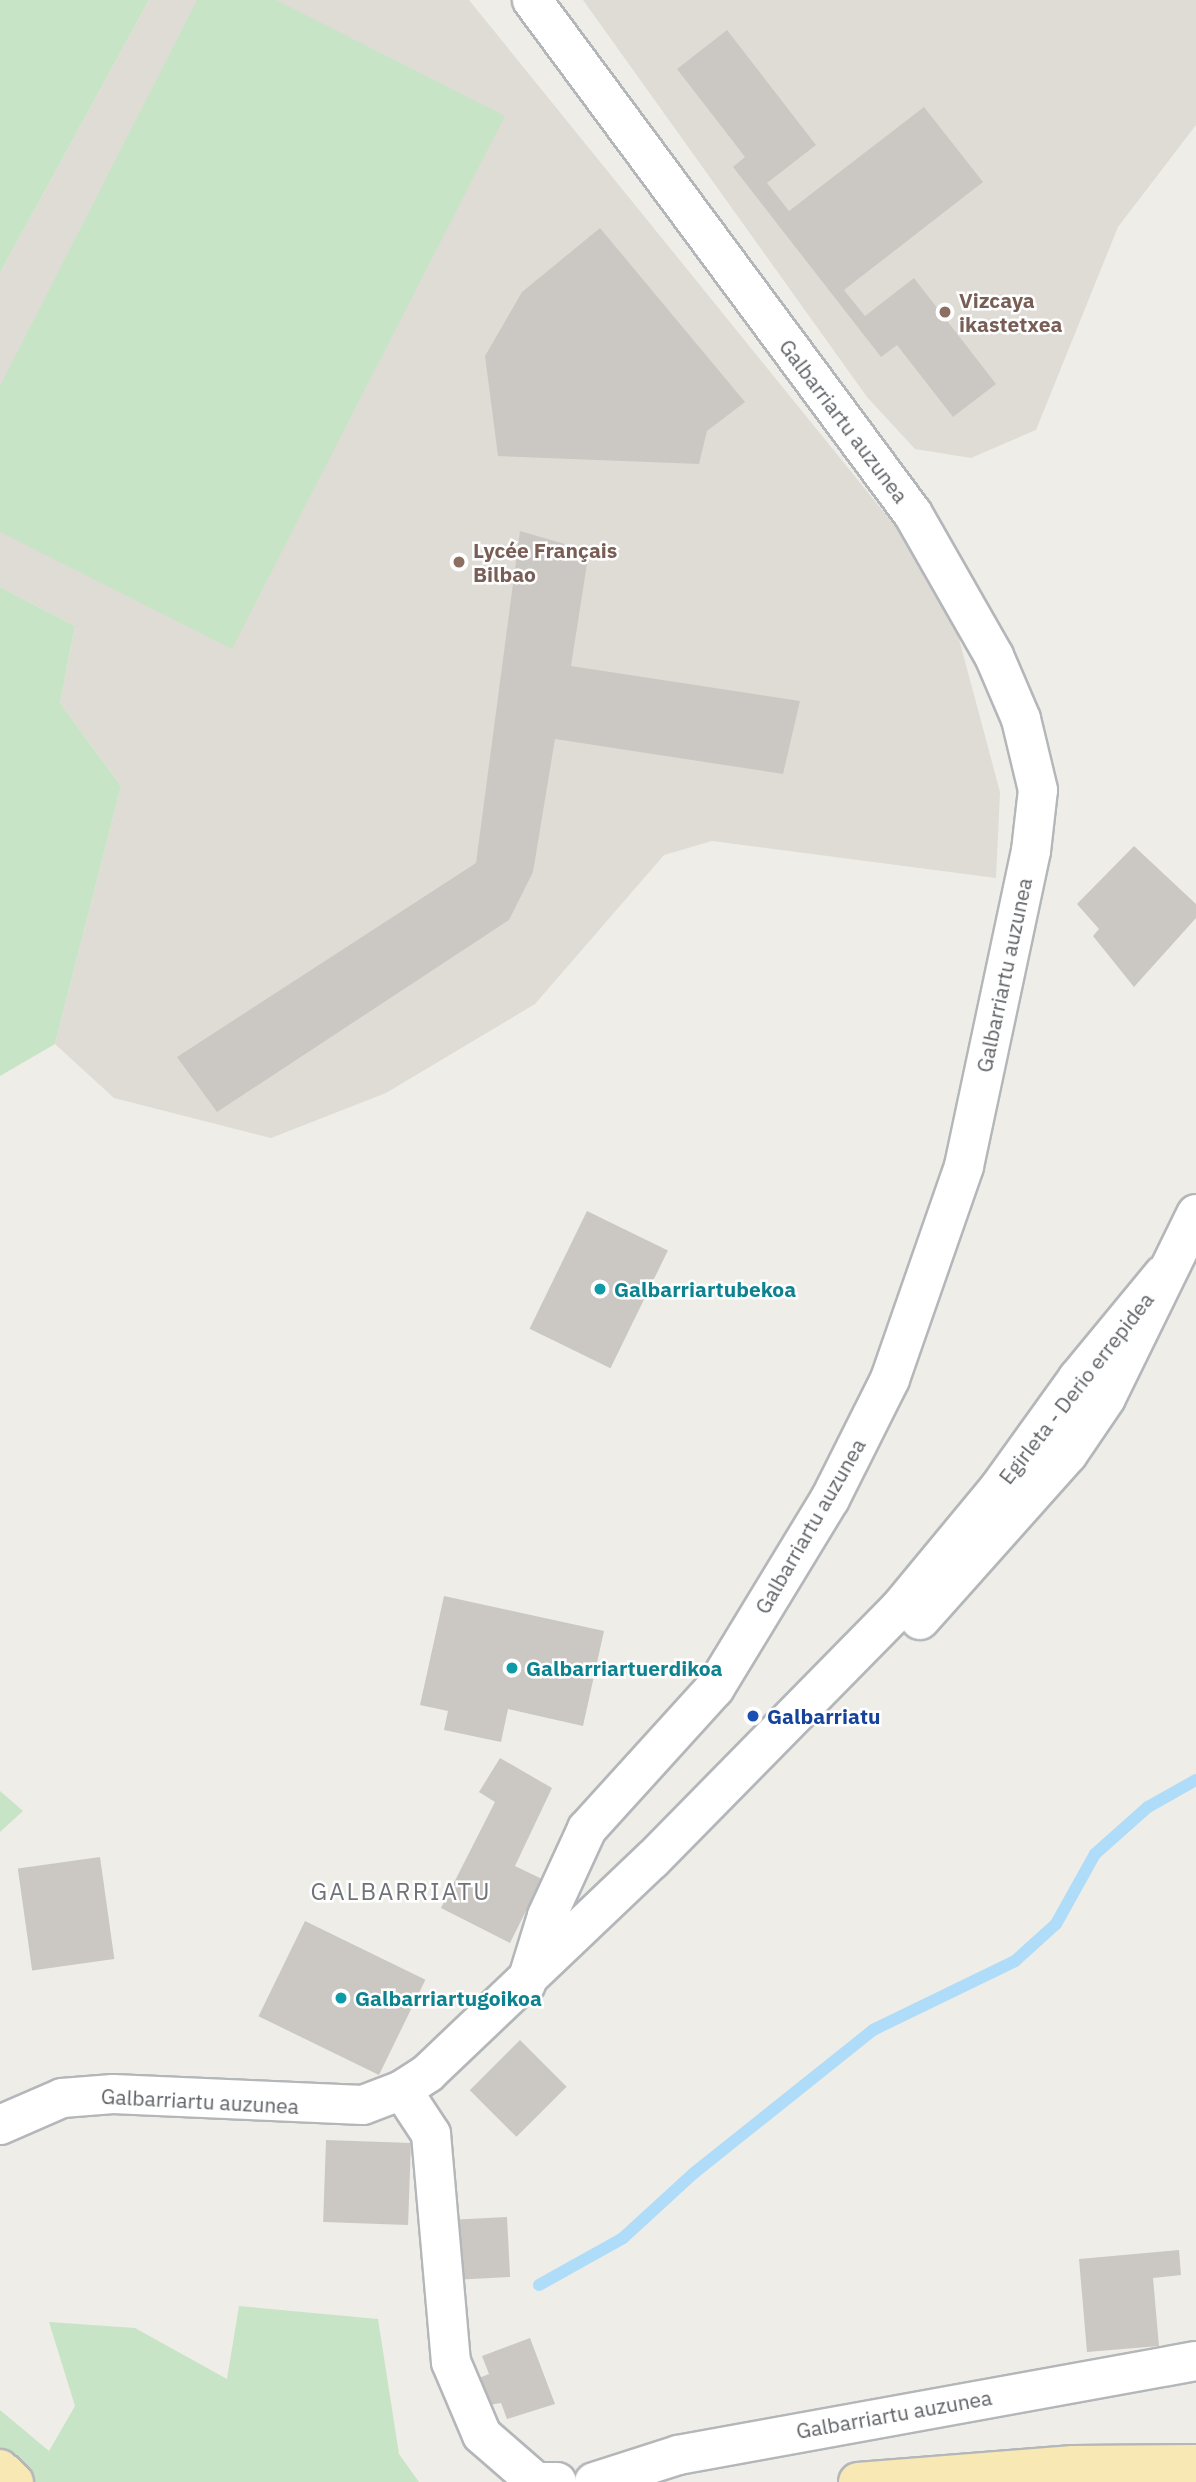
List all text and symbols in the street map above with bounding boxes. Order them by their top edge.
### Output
place label: Vizcaya ikastetxea [959,287,1062,337]
marker: Vizcaya ikastetxea [937,304,953,320]
street label: Galbarriartu auzunea [774,334,914,508]
place label: Lycée Français Bilbao [473,537,617,587]
marker: Lycée Français Bilbao [451,554,467,570]
street label: Galbarriartu auzunea [971,875,1037,1075]
place label: Galbarriartubekoa [614,1276,796,1302]
marker: Galbarriartubekoa [592,1281,608,1297]
street label: Egirleta - Derio errepidea [993,1287,1159,1489]
street label: Galbarriartu auzunea [750,1434,870,1618]
place label: Galbarriartuerdikoa [526,1655,722,1681]
marker: Galbarriartuerdikoa [504,1660,520,1676]
place label: Galbarriatu [767,1703,880,1729]
marker: Galbarriatu [745,1708,761,1724]
district label: GALBARRIATU [312,1878,490,1906]
place label: Galbarriartugoikoa [355,1985,542,2011]
marker: Galbarriartugoikoa [333,1990,349,2006]
street label: Galbarriartu auzunea [100,2083,300,2119]
street label: Galbarriartu auzunea [794,2384,994,2444]

